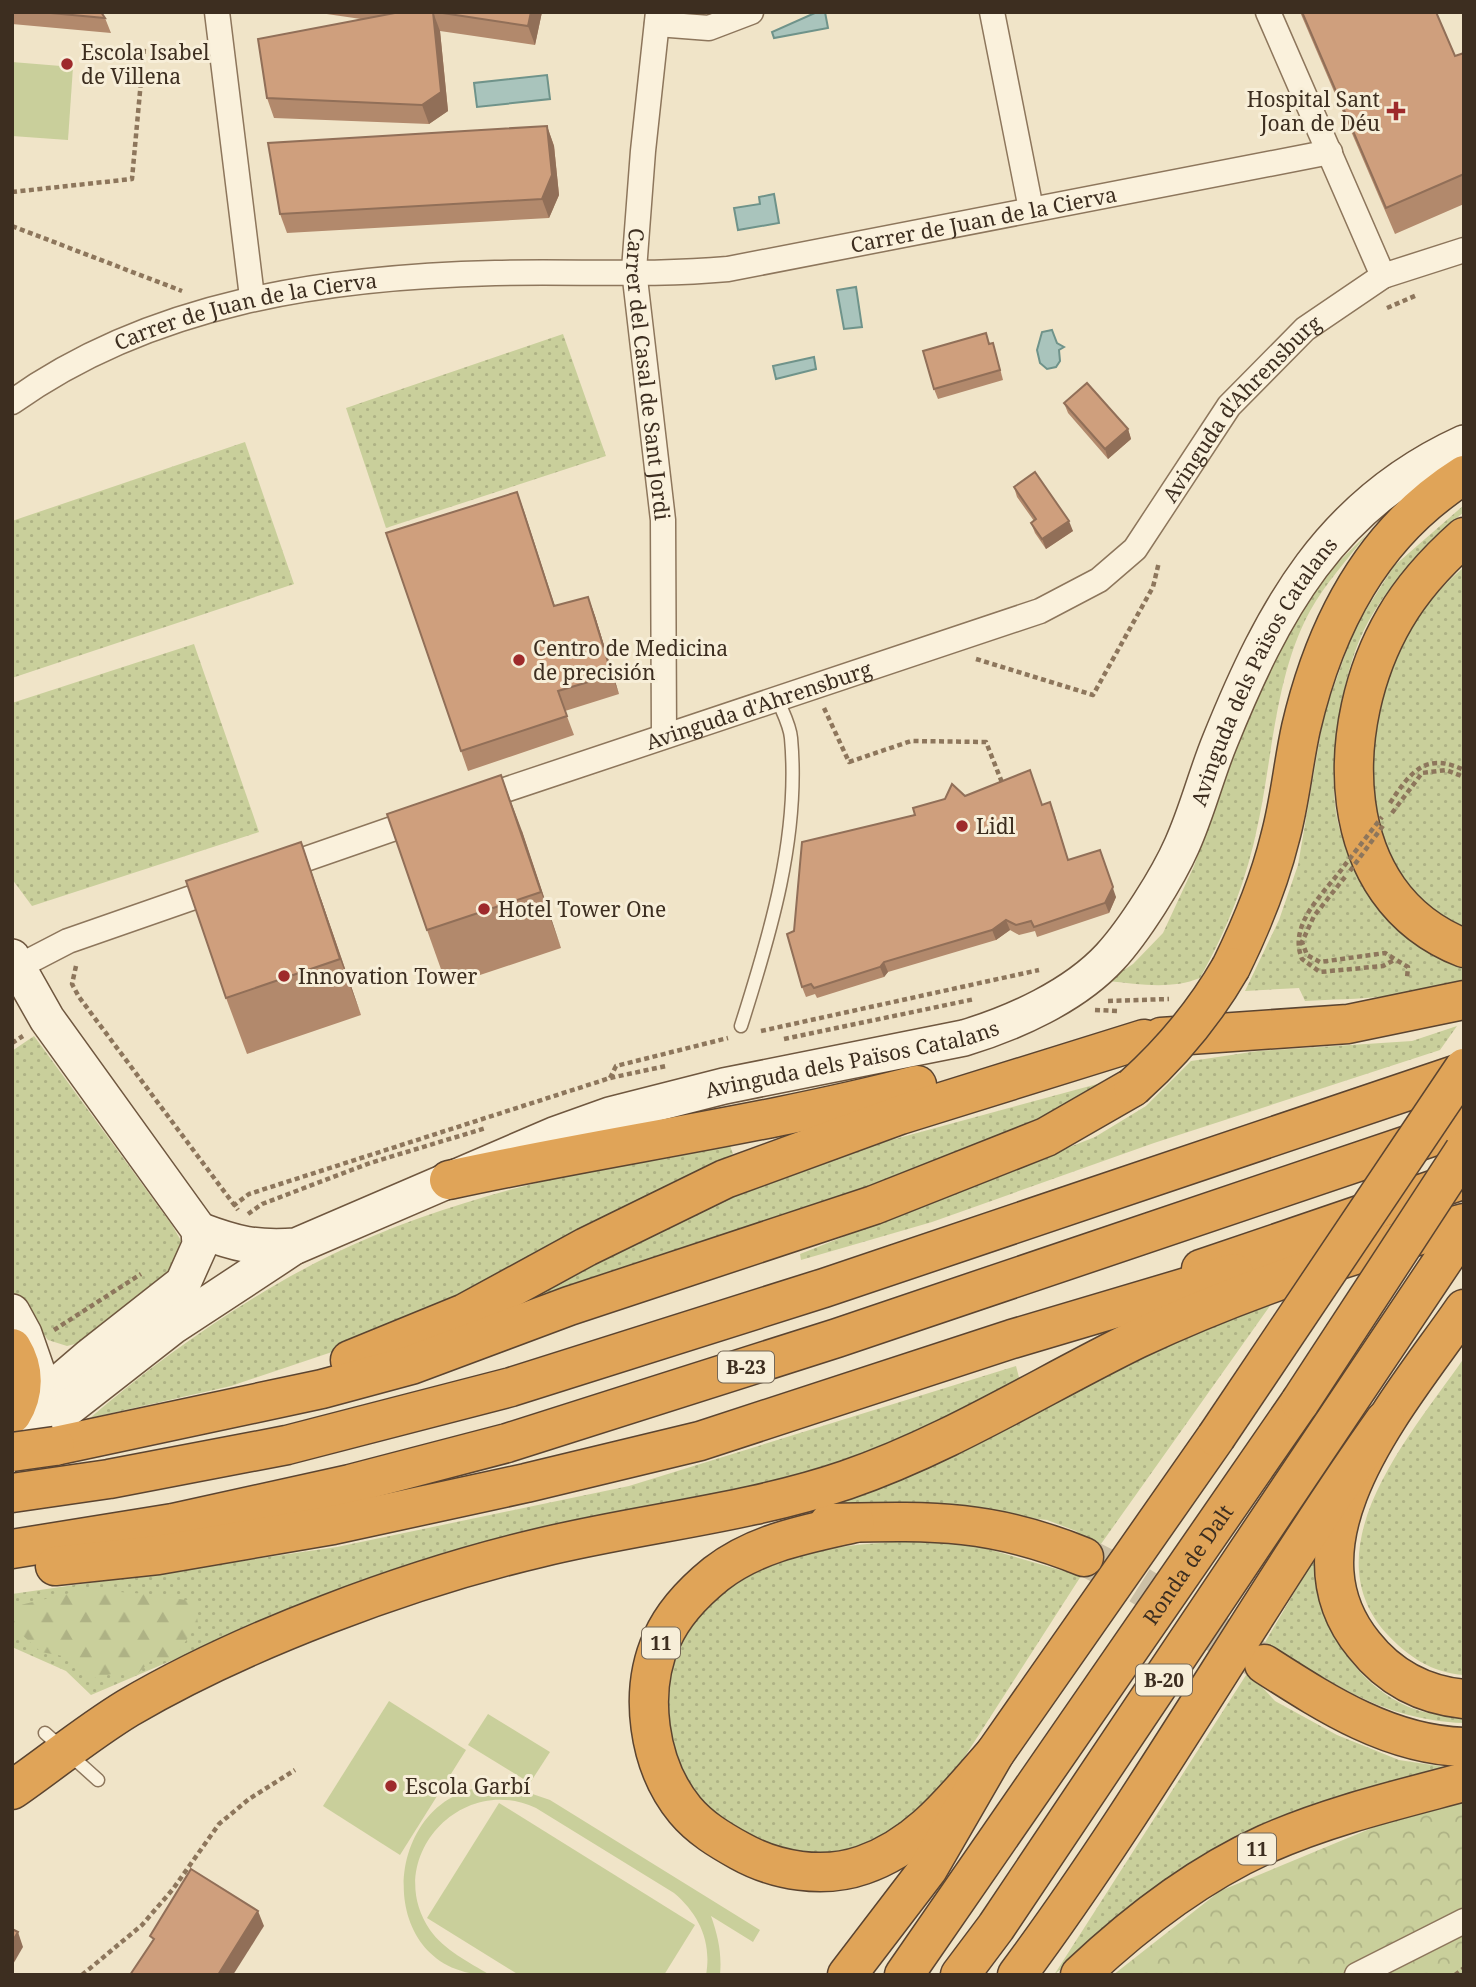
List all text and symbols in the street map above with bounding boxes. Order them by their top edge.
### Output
place label: Escola Isabel de Villena [81,38,210,90]
marker: Escola Isabel de Villena [59,56,75,72]
place label: Hospital Sant Joan de Déu [1247,85,1380,137]
marker: Hospital Sant Joan de Déu [1386,101,1406,121]
street label: Carrer de Juan de la Cierva [848,180,1119,259]
street label: Carrer del Casal de Sant Jordi [620,227,677,522]
street label: Carrer de Juan de la Cierva [110,266,378,356]
street label: Avinguda d'Ahrensburg [1156,308,1327,508]
street label: Avinguda dels Països Catalans [1184,531,1343,810]
place label: Centro de Medicina de precisión [533,634,728,686]
marker: Centro de Medicina de precisión [511,652,527,668]
street label: Avinguda d'Ahrensburg [642,654,876,756]
place label: Lidl [976,812,1016,840]
marker: Lidl [954,818,970,834]
place label: Hotel Tower One [498,895,666,923]
marker: Hotel Tower One [476,901,492,917]
place label: Innovation Tower [298,962,477,990]
marker: Innovation Tower [276,968,292,984]
street label: Avinguda dels Països Catalans [702,1013,1003,1104]
road number: B-23 [718,1352,774,1382]
street label: Ronda de Dalt [1136,1499,1239,1630]
road number: 11 [642,1628,680,1658]
road number: B-20 [1136,1664,1192,1696]
place label: Escola Garbí [405,1772,530,1800]
marker: Escola Garbí [383,1778,399,1794]
road number: 11 [1238,1834,1276,1865]

